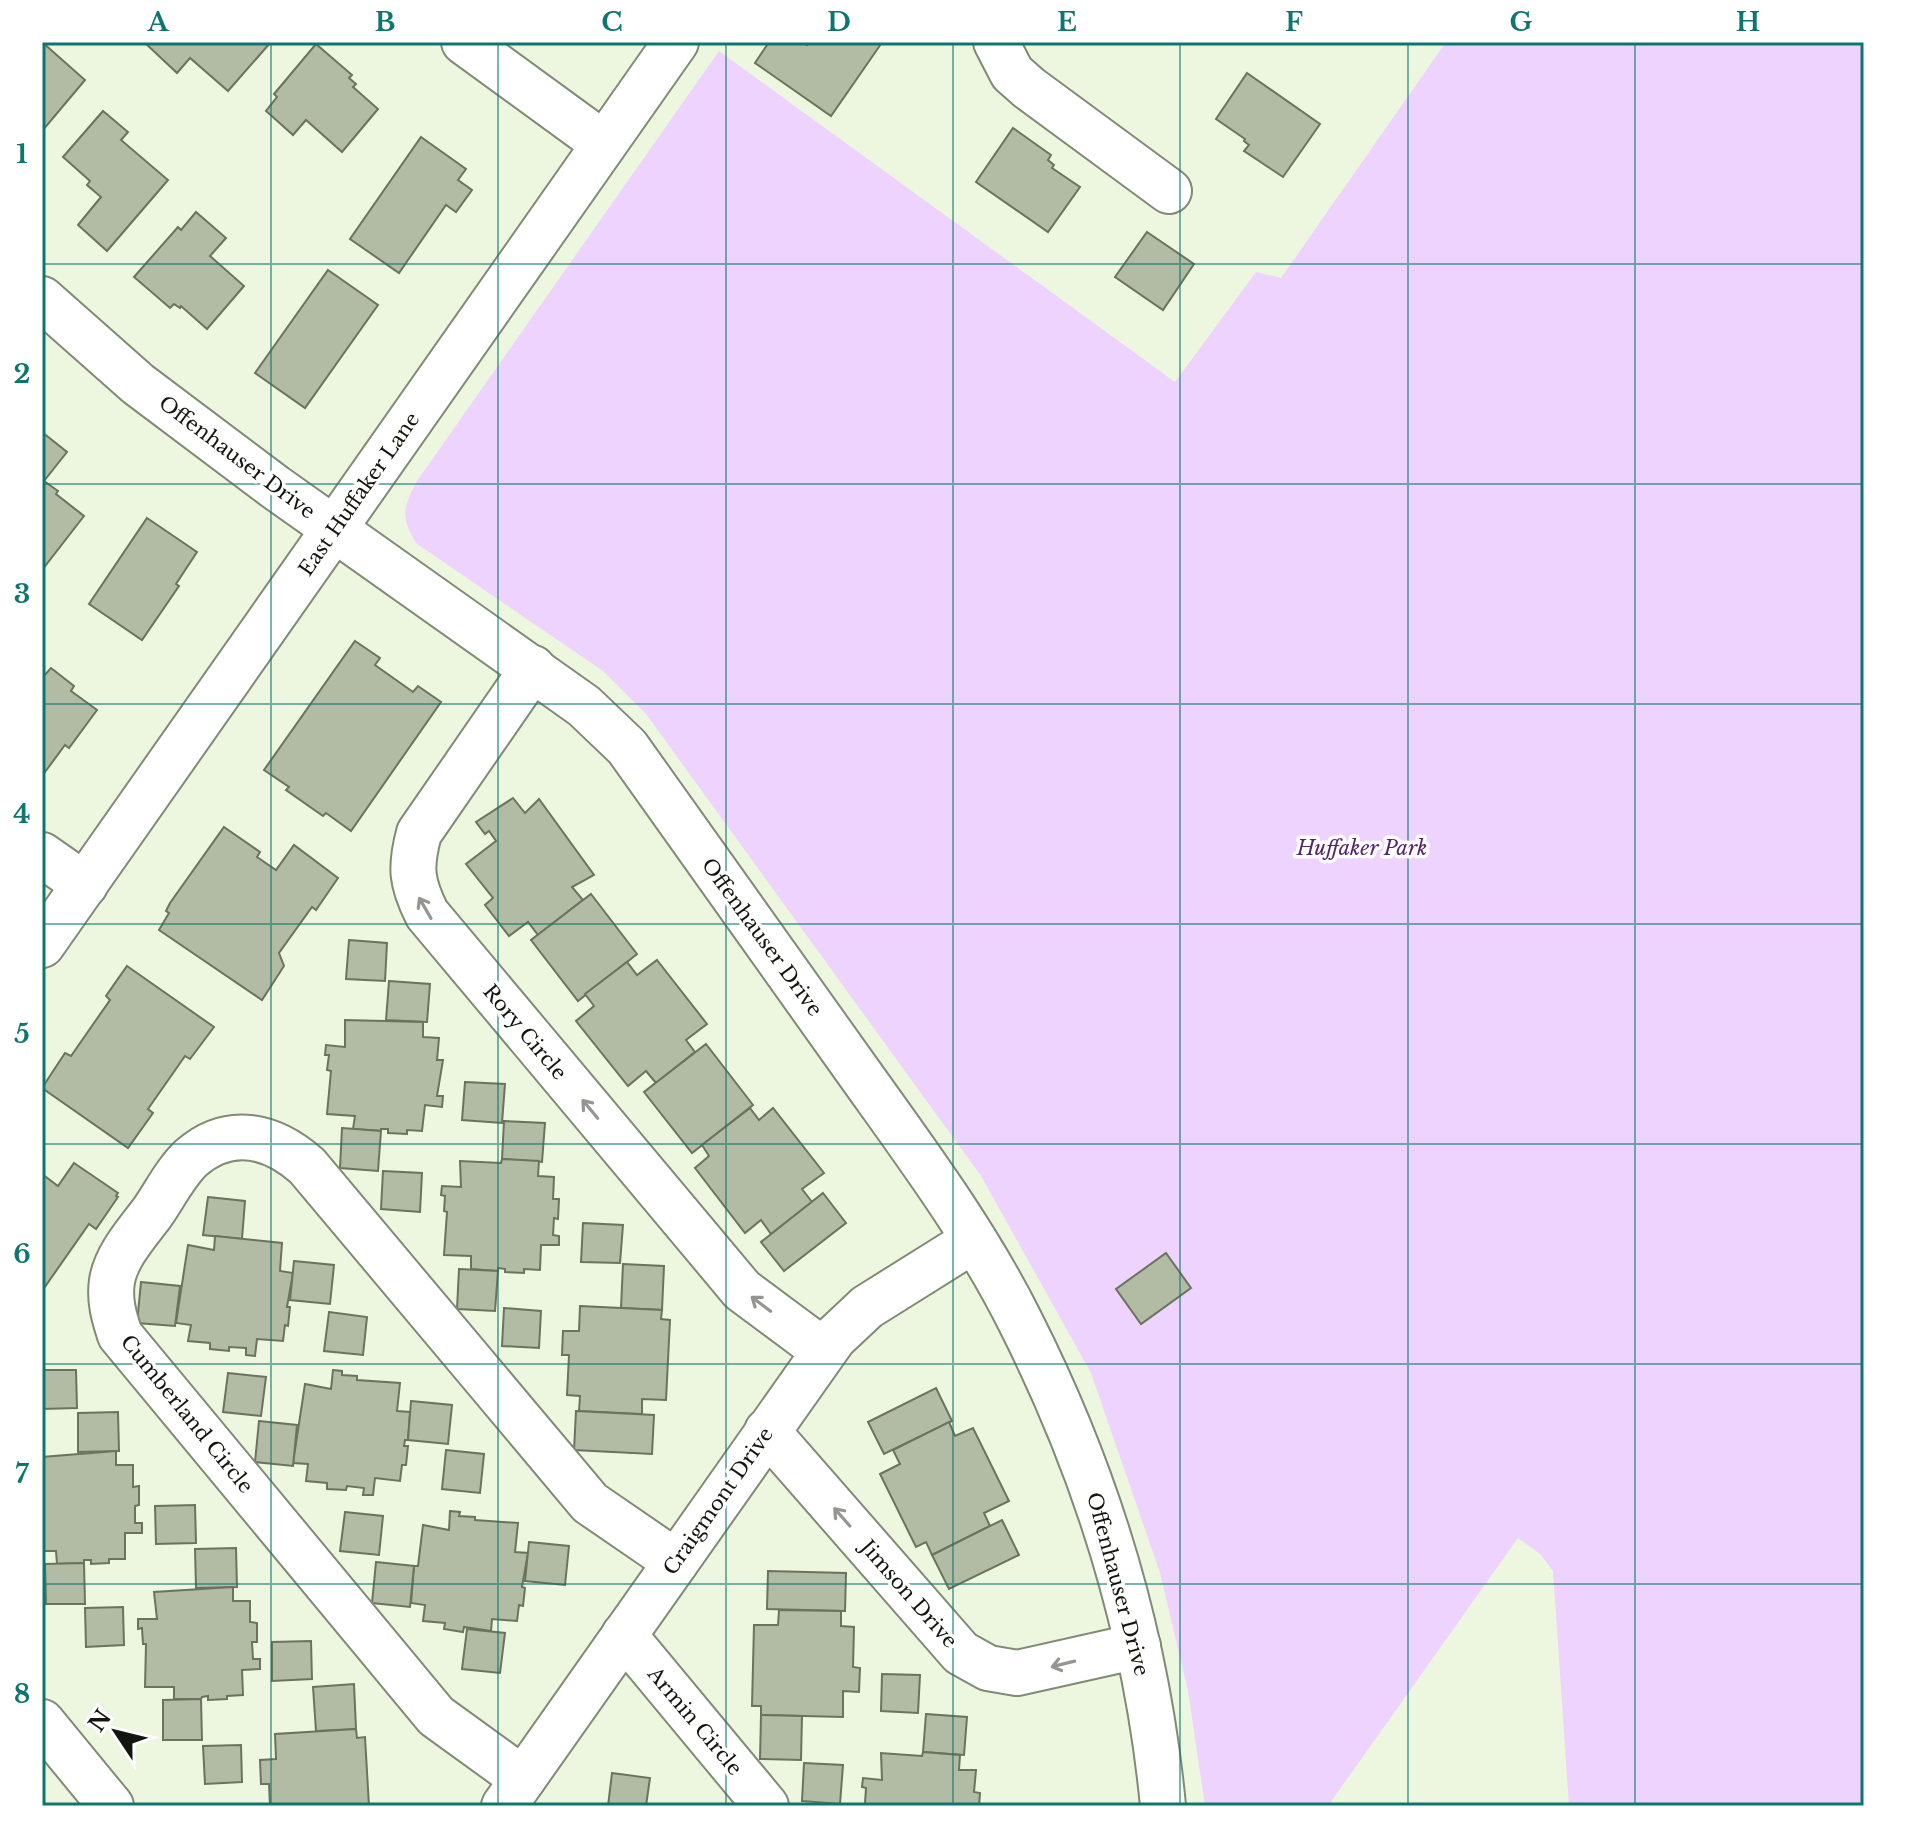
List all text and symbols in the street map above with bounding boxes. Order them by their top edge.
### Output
text: A [146,6,169,38]
text: B [375,6,395,38]
text: C [601,6,623,38]
text: D [827,6,851,38]
text: E [1057,6,1077,38]
text: F [1285,6,1303,38]
text: G [1510,6,1533,38]
text: H [1736,6,1760,38]
text: 1 [16,138,28,170]
text: 2 [14,358,30,390]
street label: Offenhauser Drive [154,390,320,524]
street label: East Huffaker Lane [294,408,424,580]
text: 3 [14,578,30,610]
text: 4 [13,798,31,830]
park label: Huffaker Park [1296,836,1427,860]
street label: Offenhauser Drive [697,853,827,1021]
one-way arrow [417,897,433,920]
street label: Rory Circle [478,979,572,1085]
text: 5 [14,1018,30,1050]
one-way arrow [581,1099,599,1120]
text: 6 [13,1238,31,1270]
one-way arrow [751,1296,772,1313]
street label: Cumberland Circle [116,1330,258,1498]
street label: Craigmont Drive [658,1423,778,1579]
text: 7 [15,1458,29,1490]
street label: Offenhauser Drive [1082,1490,1154,1678]
one-way arrow [833,1508,851,1528]
street label: Jimson Drive [854,1533,962,1653]
one-way arrow [1050,1657,1076,1672]
street label: Armin Circle [642,1661,747,1780]
text: 8 [14,1678,30,1710]
north arrow [76,1692,156,1772]
text: N [83,1704,117,1737]

